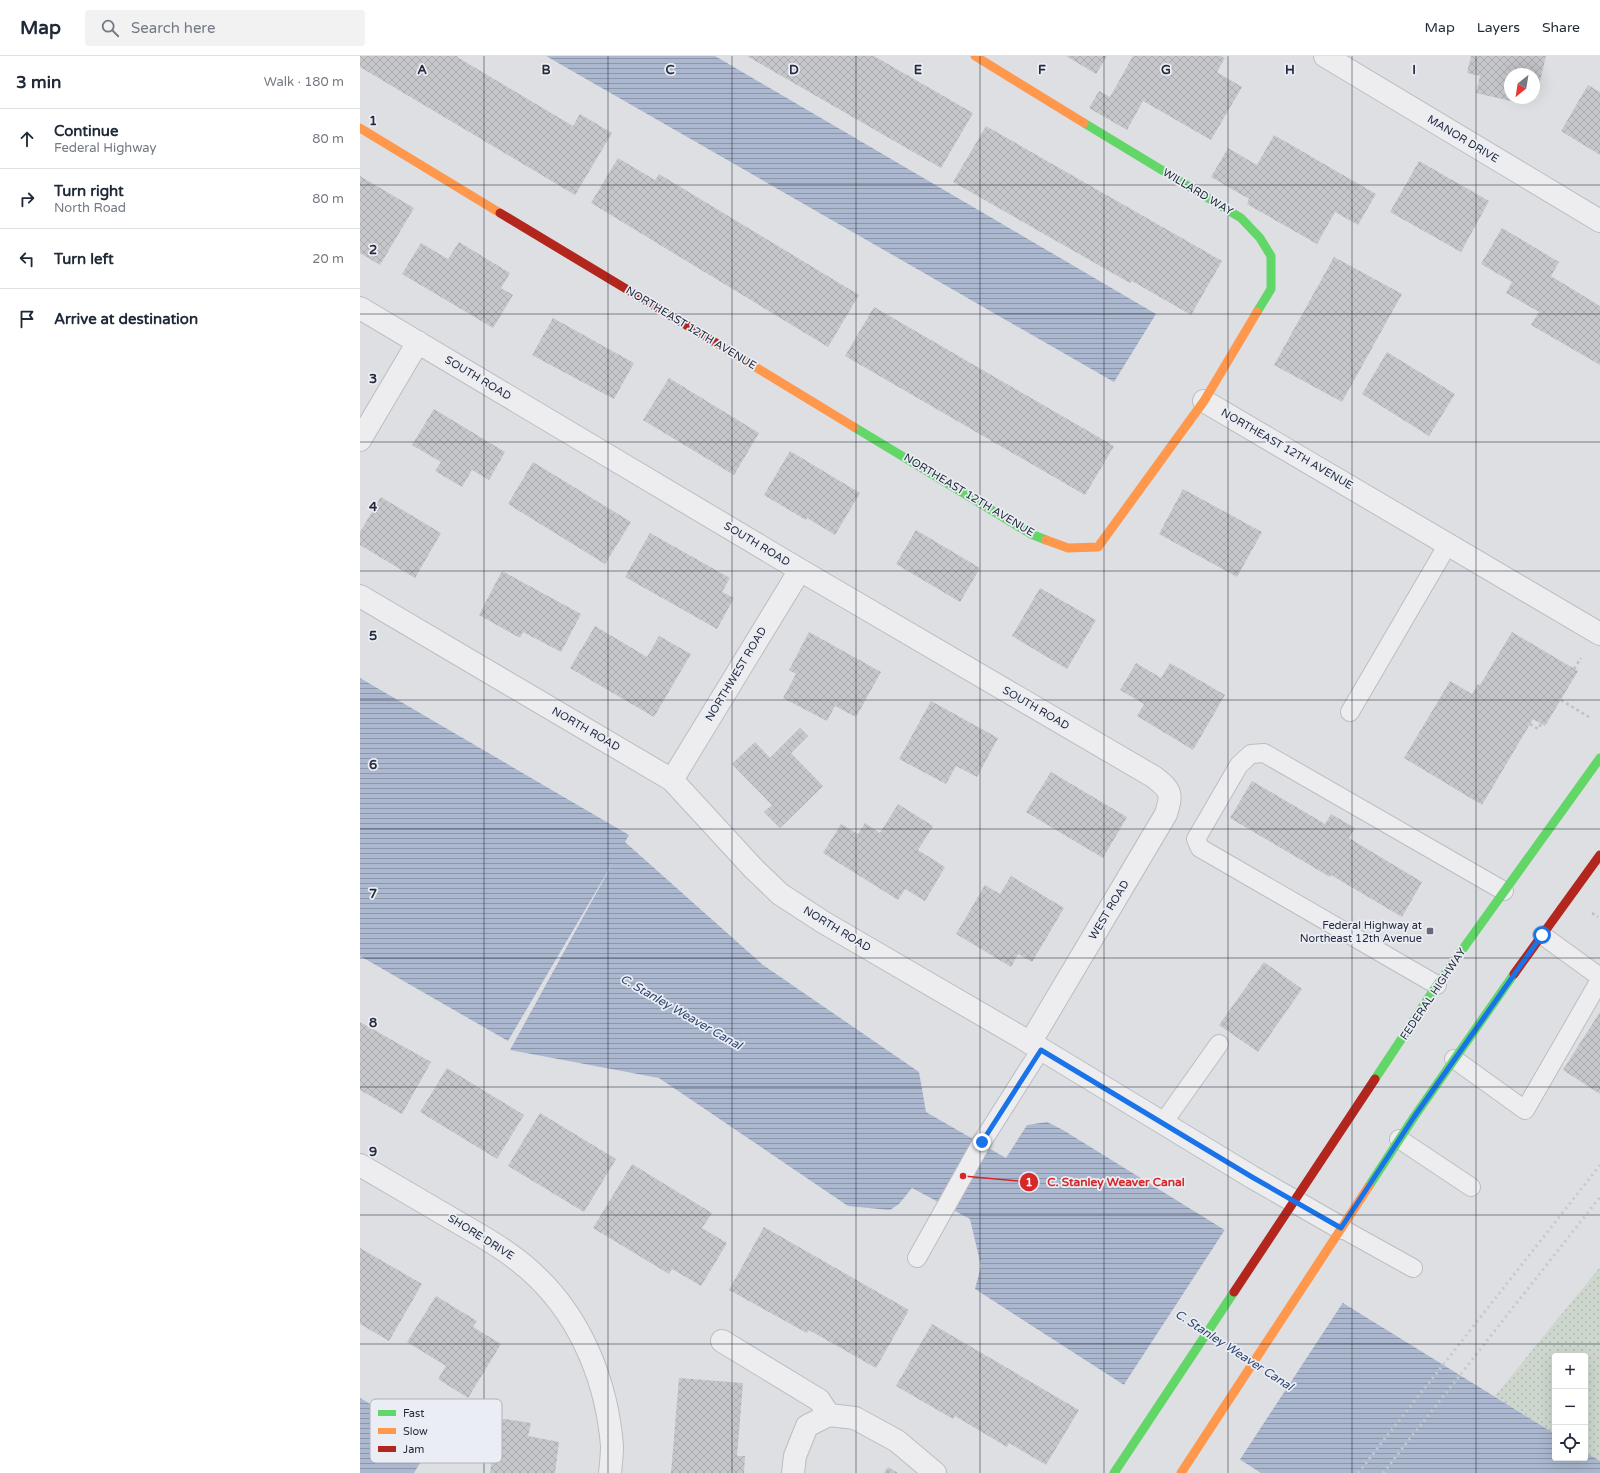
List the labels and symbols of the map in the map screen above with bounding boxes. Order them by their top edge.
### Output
text: A [417,62,427,78]
text: B [541,62,551,78]
text: C [665,62,675,78]
text: D [789,62,799,78]
text: E [914,62,922,78]
text: F [1038,62,1046,78]
text: G [1161,62,1171,78]
text: H [1285,62,1295,78]
text: I [1412,62,1416,78]
north arrow [1504,68,1540,104]
text: 1 [369,113,377,129]
street label: MANOR DRIVE [1425,113,1501,165]
street label: WILLARD WAY [1161,166,1235,218]
text: 2 [369,242,377,258]
street label: NORTHEAST 12TH AVENUE [623,284,759,372]
street label: SOUTH ROAD [443,353,513,403]
text: 3 [369,371,377,387]
street label: NORTHEAST 12TH AVENUE [1219,406,1355,492]
street label: NORTHEAST 12TH AVENUE [901,451,1037,539]
text: 4 [369,499,378,515]
street label: SOUTH ROAD [722,519,792,569]
street label: NORTHWEST ROAD [703,624,769,724]
text: 5 [369,628,377,644]
street label: SOUTH ROAD [1000,684,1072,732]
street label: NORTH ROAD [550,704,622,754]
text: 6 [369,757,377,773]
street label: WEST ROAD [1086,878,1132,942]
text: 7 [369,886,377,902]
street label: NORTH ROAD [801,904,873,954]
place label: Federal Highway at Northeast 12th Avenue [1300,919,1422,945]
marker: Federal Highway at Northeast 12th Avenue [1425,926,1435,936]
route start [1533,926,1551,944]
street label: FEDERAL HIGHWAY [1397,946,1469,1042]
water label: C. Stanley Weaver Canal [618,972,746,1053]
text: 8 [369,1015,377,1031]
route end [973,1133,991,1151]
text: 9 [369,1144,377,1160]
callout: C. Stanley Weaver Canal [1019,1170,1193,1194]
text: 1 [1025,1175,1033,1189]
text: C. Stanley Weaver Canal [1047,1175,1185,1190]
street label: SHORE DRIVE [445,1211,517,1263]
water label: C. Stanley Weaver Canal [1173,1307,1297,1394]
legend [370,1399,502,1463]
text: Fast [403,1407,424,1420]
text: Slow [403,1425,428,1438]
text: Jam [403,1443,424,1456]

